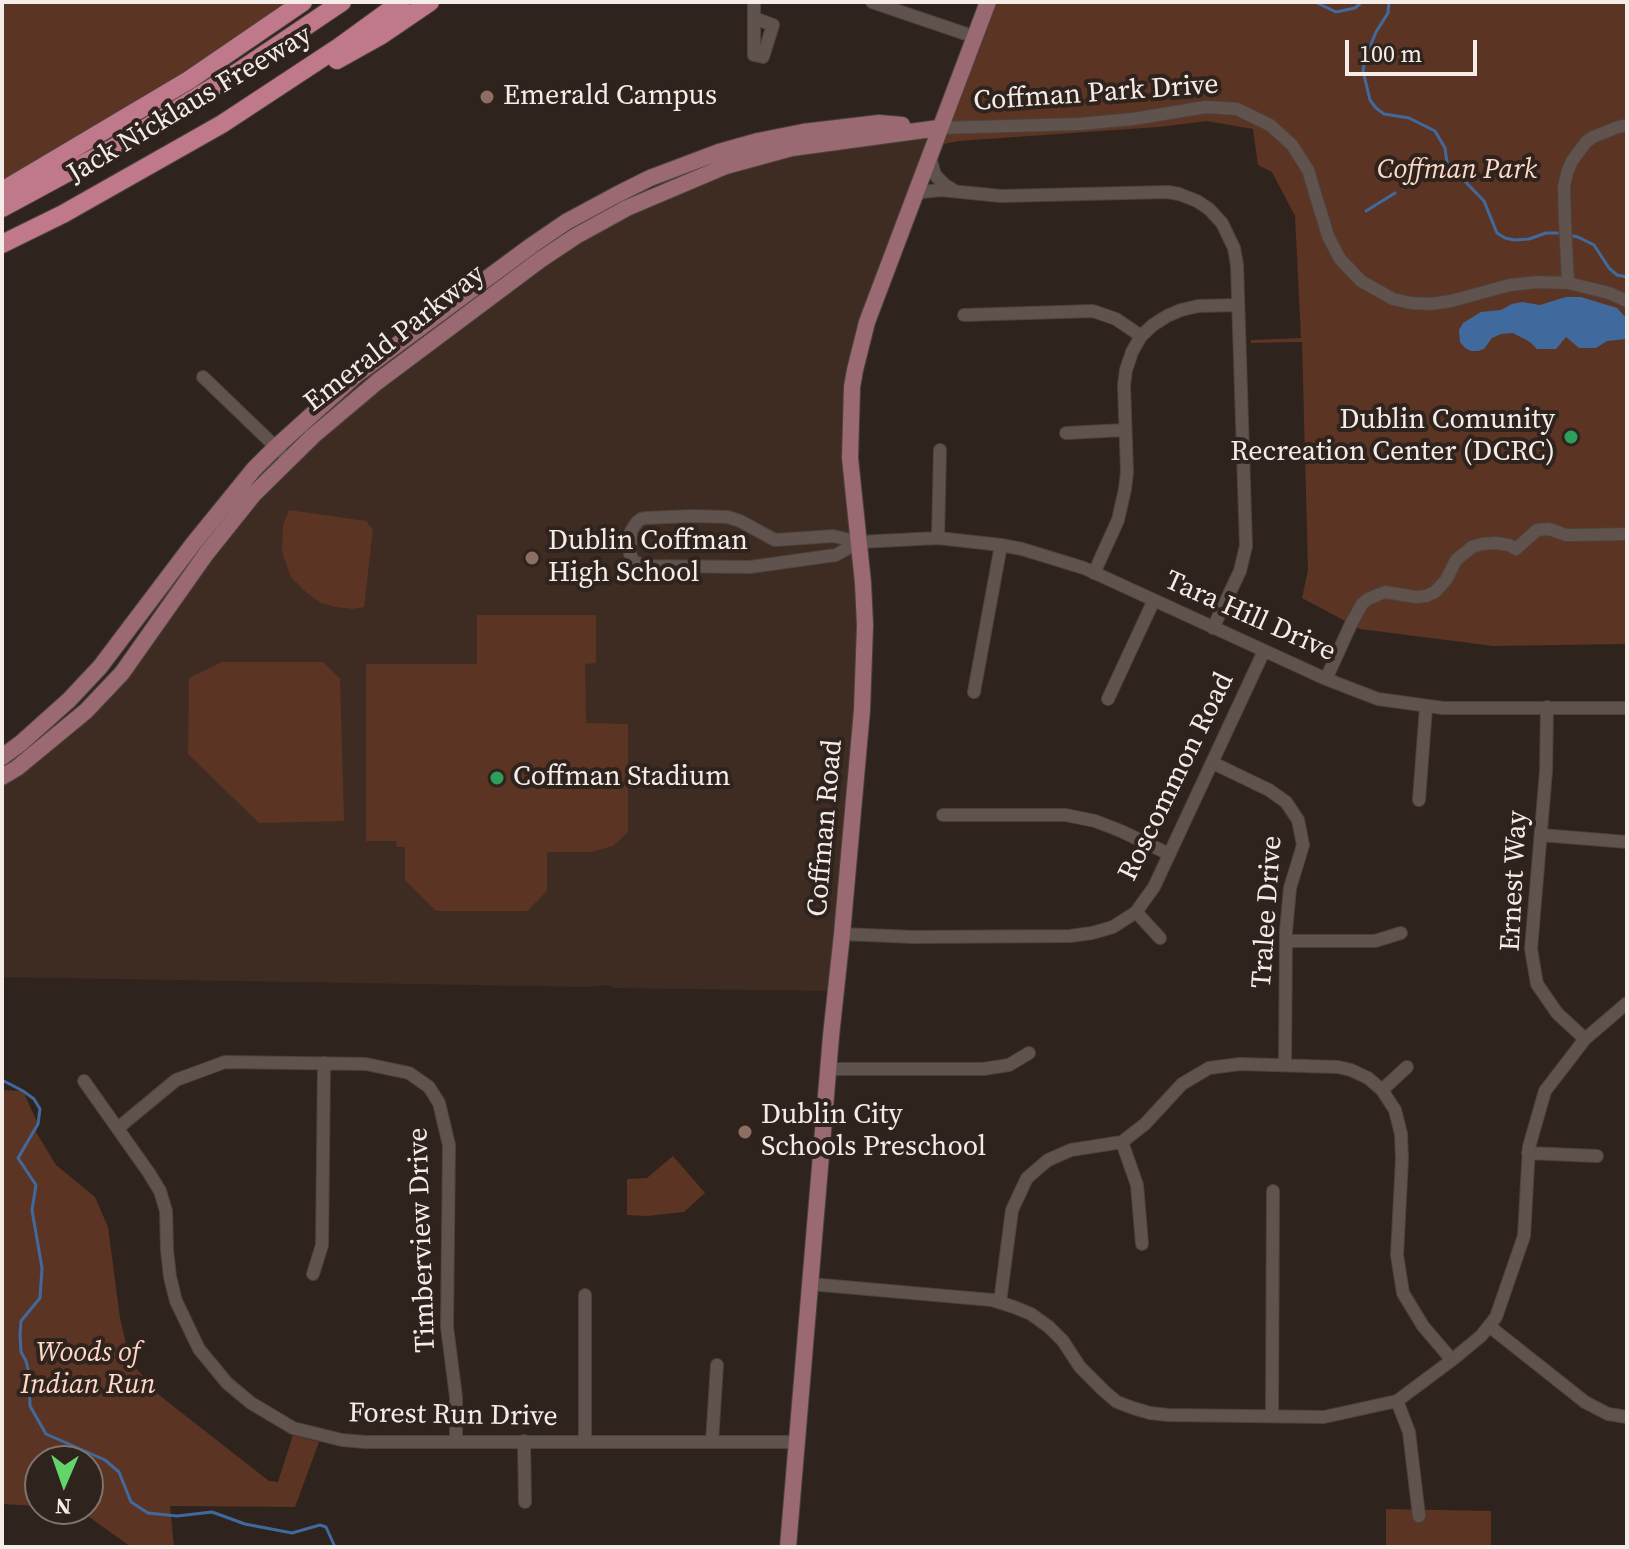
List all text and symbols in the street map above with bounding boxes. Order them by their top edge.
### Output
street label: Jack Nicklaus Freeway [62,19,318,191]
scale bar [1349,24,1481,74]
text: 100 m [1359,37,1422,70]
street label: Coffman Park Drive [972,69,1220,119]
place label: Emerald Campus [503,80,717,114]
marker: Emerald Campus [478,88,496,106]
park label: Coffman Park [1377,154,1537,188]
street label: Emerald Parkway [298,258,492,420]
place label: Dublin Comunity Recreation Center (DCRC) [1230,404,1555,470]
marker: Dublin Comunity Recreation Center (DCRC) [1562,428,1580,446]
place label: Dublin Coffman High School [548,525,748,591]
marker: Dublin Coffman High School [523,549,541,567]
street label: Tara Hill Drive [1159,564,1341,670]
street label: Roscommon Road [1112,667,1242,887]
street label: Coffman Road [802,738,850,918]
place label: Coffman Stadium [513,761,730,795]
marker: Coffman Stadium [488,769,506,787]
street label: Ernest Way [1495,810,1535,952]
street label: Tralee Drive [1246,835,1290,989]
place label: Dublin City Schools Preschool [761,1099,986,1165]
marker: Dublin City Schools Preschool [736,1123,754,1141]
street label: Timberview Drive [402,1127,444,1353]
park label: Woods of Indian Run [21,1337,155,1403]
street label: Forest Run Drive [348,1397,558,1435]
north arrow [24,1445,104,1525]
text: N [55,1492,72,1522]

